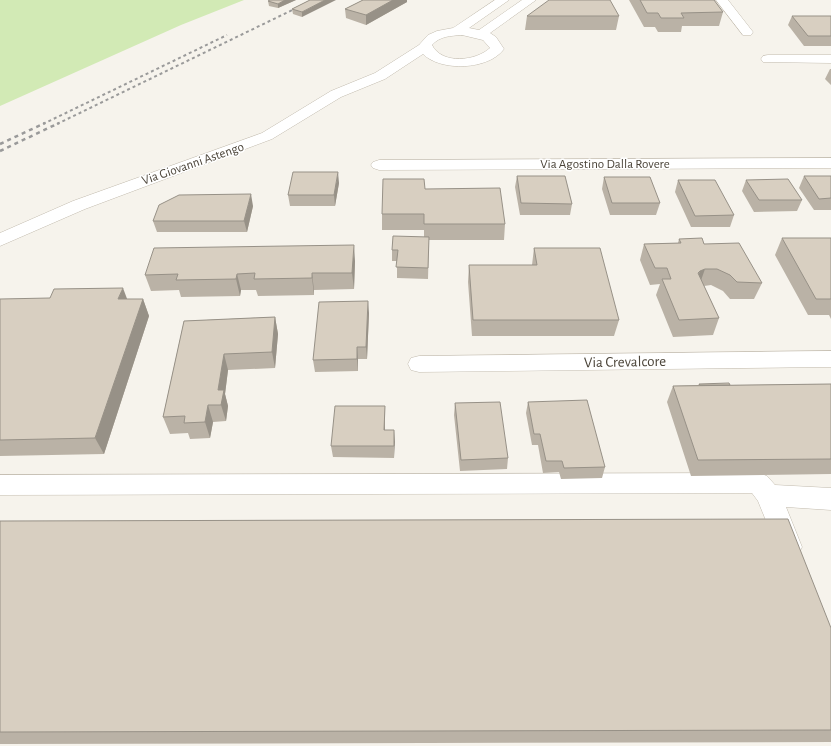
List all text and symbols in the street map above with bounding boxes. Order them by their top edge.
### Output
street label: Via Giovanni Astengo [140,140,246,188]
street label: Via Agostino Dalla Rovere [540,158,670,171]
street label: Via Crevalcore [584,354,666,370]

